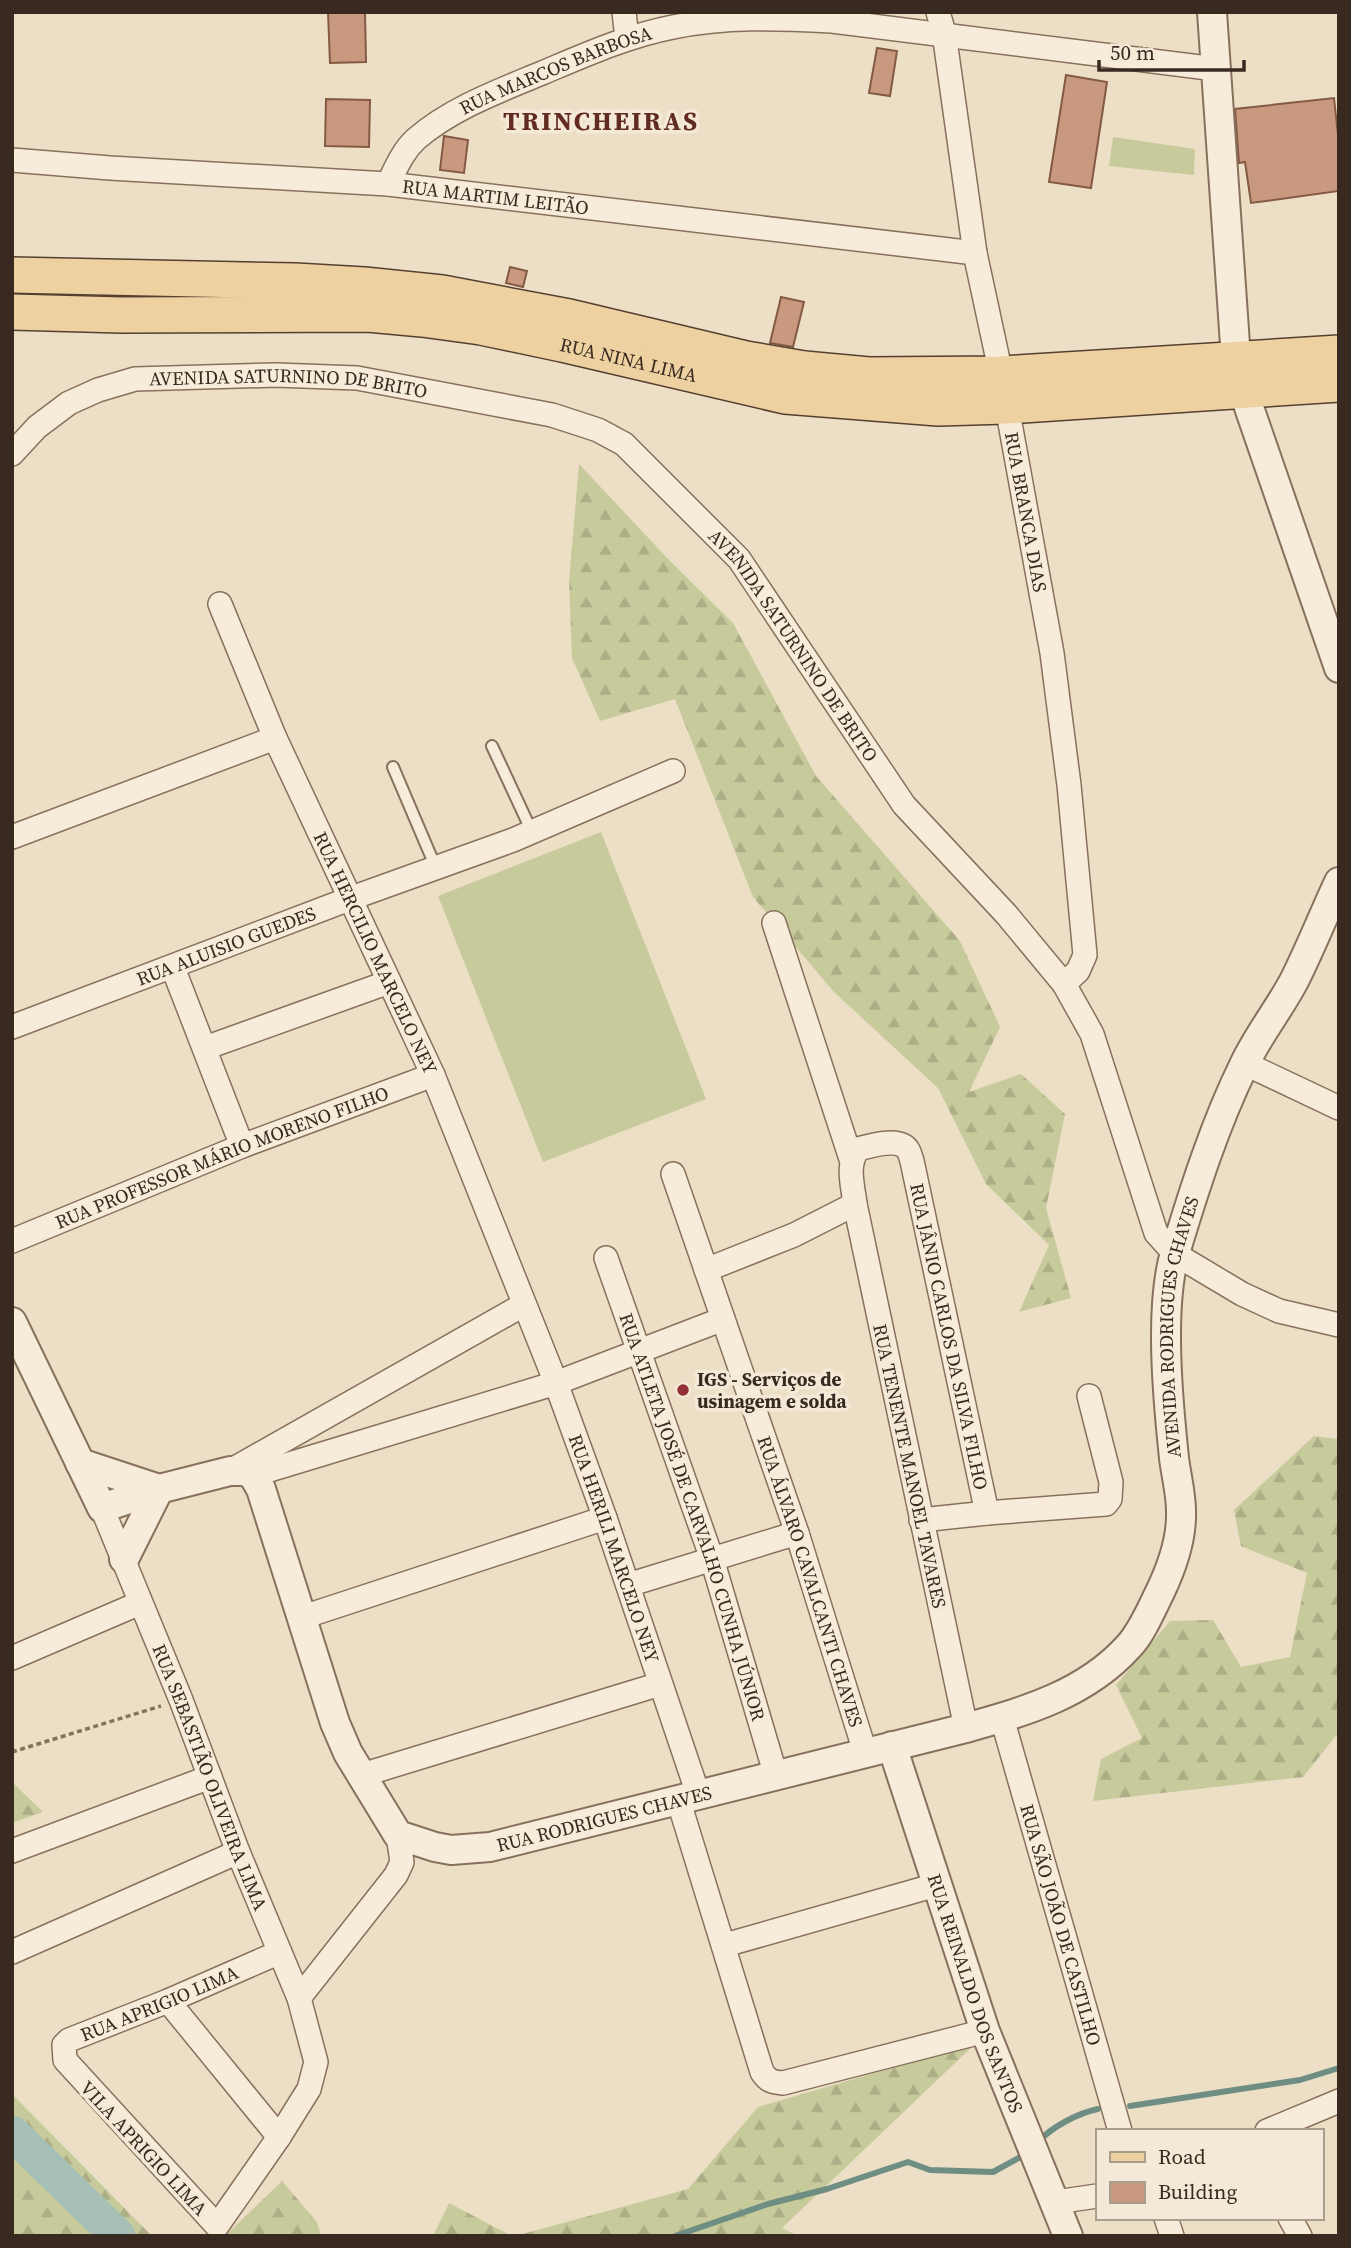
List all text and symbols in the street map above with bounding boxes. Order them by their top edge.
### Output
street label: RUA MARCOS BARBOSA [455,19,655,121]
scale bar [1099,28,1244,72]
text: 50 m [1110,38,1155,67]
district label: TRINCHEIRAS [503,103,699,139]
street label: RUA MARTIM LEITÃO [401,173,590,220]
street label: RUA NINA LIMA [557,331,700,388]
street label: AVENIDA SATURNINO DE BRITO [149,362,430,404]
street label: RUA BRANCA DIAS [999,430,1054,594]
street label: AVENIDA SATURNINO DE BRITO [703,523,884,767]
street label: RUA HERCILIO MARCELO NEY [308,827,444,1078]
street label: RUA ALUISIO GUEDES [133,900,320,992]
street label: RUA PROFESSOR MÁRIO MORENO FILHO [51,1080,392,1235]
street label: RUA JÂNIO CARLOS DA SILVA FILHO [904,1181,995,1492]
street label: AVENIDA RODRIGUES CHAVES [1153,1193,1205,1459]
street label: RUA ATLETA JOSÉ DE CARVALHO CUNHA JÚNIOR [613,1309,772,1724]
street label: RUA TENENTE MANOEL TAVARES [867,1321,953,1611]
place label: IGS - Serviços de usinagem e solda [697,1366,847,1414]
marker: IGS - Serviços de usinagem e solda [675,1382,691,1398]
street label: RUA HERILI MARCELO NEY [563,1430,666,1666]
street label: RUA ÁLVARO CAVALCANTI CHAVES [751,1432,869,1730]
street label: RUA SEBASTIÃO OLIVEIRA LIMA [146,1640,274,1915]
street label: RUA RODRIGUES CHAVES [494,1779,715,1858]
street label: RUA SÃO JOÃO DE CASTILHO [1014,1801,1108,2049]
street label: RUA REINALDO DOS SANTOS [922,1870,1030,2117]
street label: RUA APRIGIO LIMA [76,1959,243,2047]
street label: VILA APRIGIO LIMA [75,2075,214,2221]
legend [1096,2129,1323,2220]
text: Road [1158,2142,1206,2171]
text: Building [1158,2177,1237,2206]

